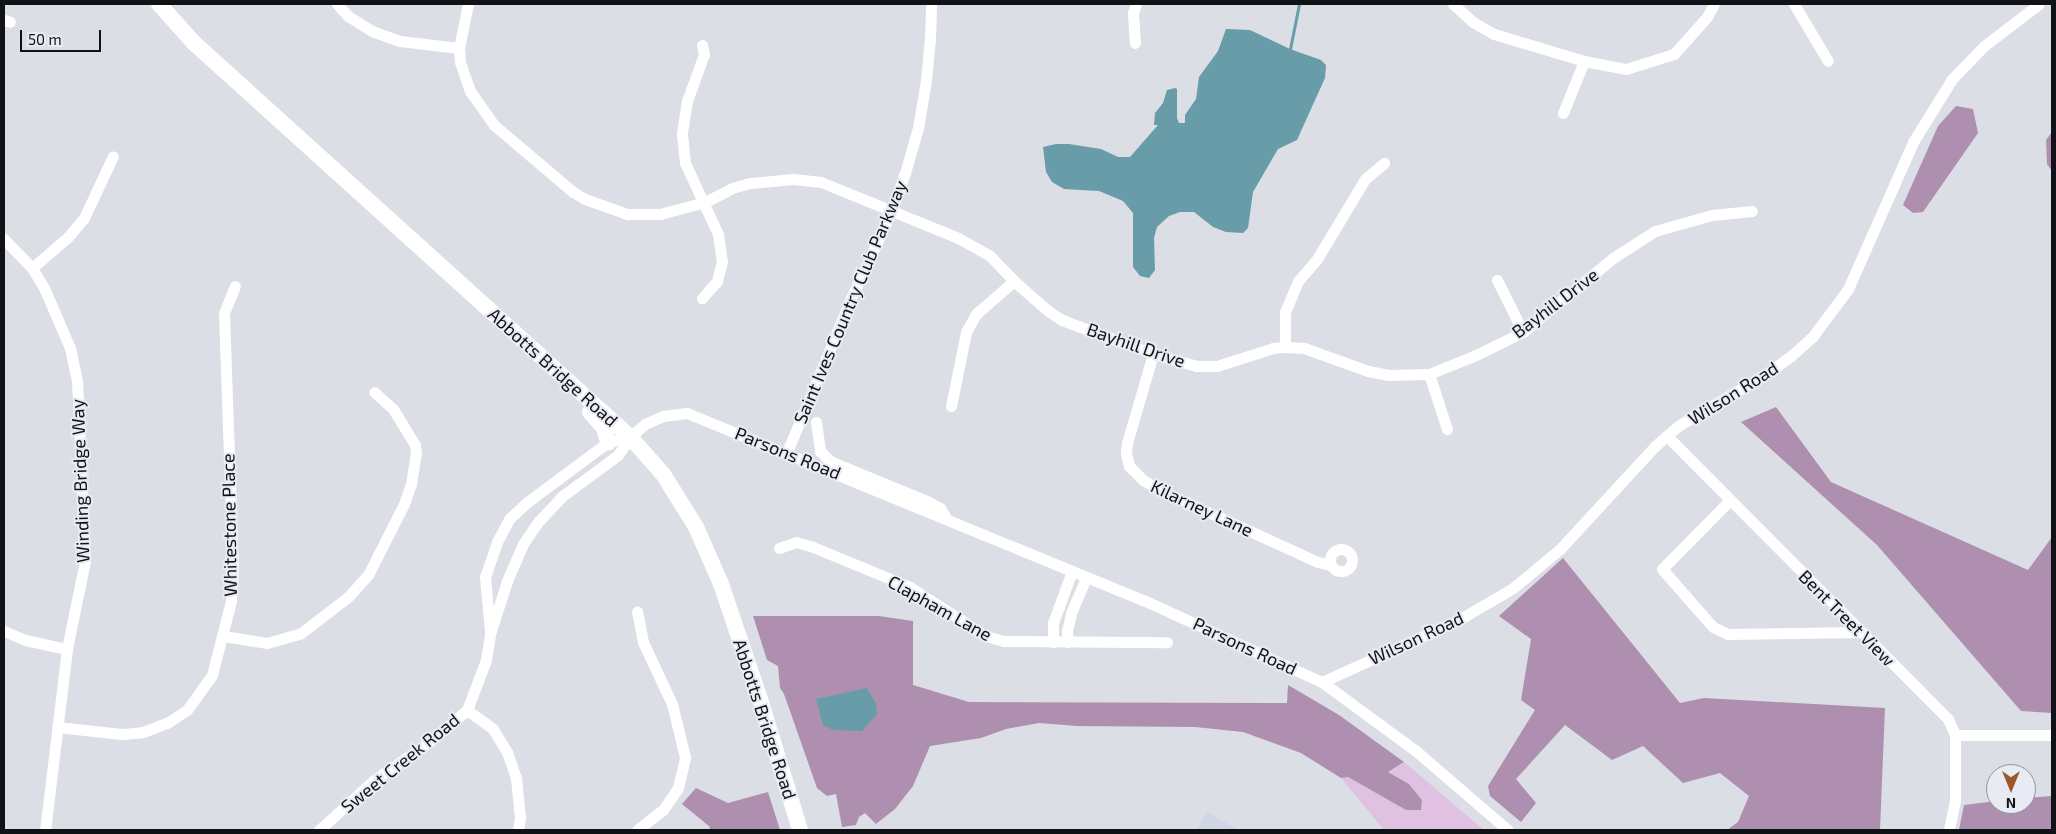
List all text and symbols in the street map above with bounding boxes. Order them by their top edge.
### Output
scale bar [22,20,104,52]
text: 50 m [28,30,62,48]
street label: Saint Ives Country Club Parkway [789,177,911,427]
street label: Bayhill Drive [1507,263,1603,343]
street label: Abbotts Bridge Road [484,303,622,431]
street label: Bayhill Drive [1084,318,1188,372]
street label: Wilson Road [1684,357,1782,429]
street label: Winding Bridge Way [66,399,94,563]
street label: Parsons Road [732,422,844,484]
street label: Whitestone Place [217,453,241,597]
street label: Kilarney Lane [1147,475,1257,541]
street label: Bent Treet View [1794,565,1900,671]
street label: Clapham Lane [884,571,996,645]
street label: Wilson Road [1365,607,1467,669]
street label: Parsons Road [1190,613,1300,679]
street label: Abbotts Bridge Road [729,636,801,802]
street label: Sweet Creek Road [336,709,464,817]
north arrow [1986,764,2036,814]
text: N [2006,795,2016,812]

